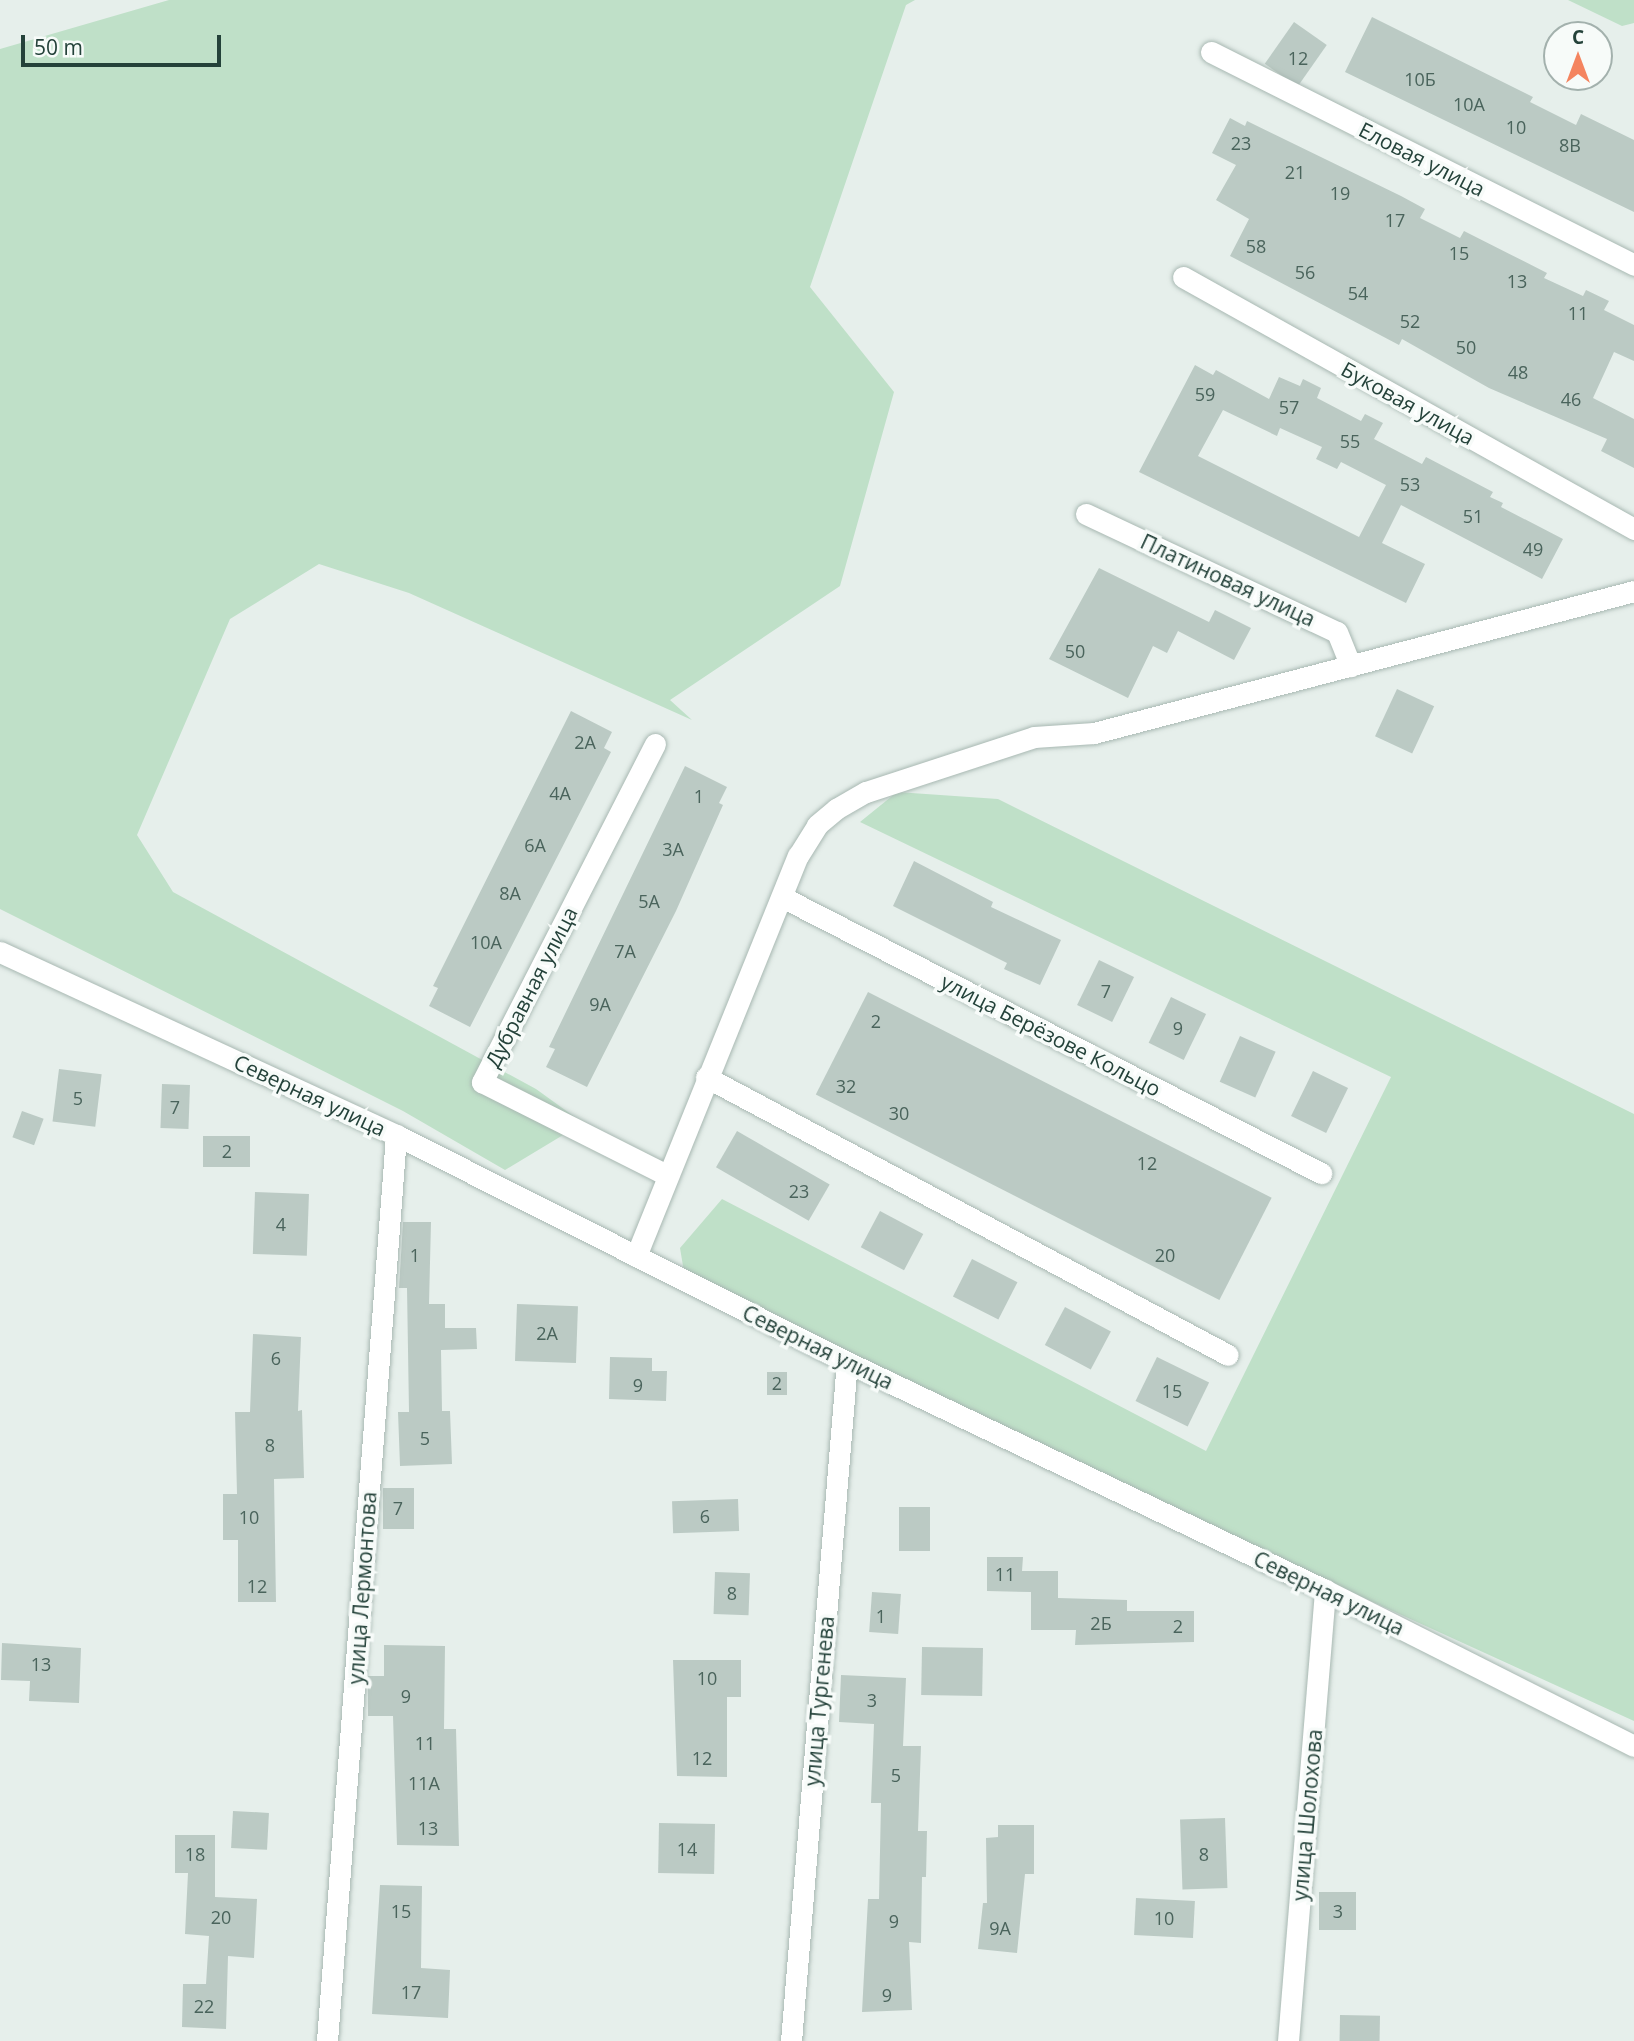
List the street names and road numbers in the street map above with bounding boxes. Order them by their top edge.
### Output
street label: Еловая улица [1355,116,1489,202]
street label: Буковая улица [1337,356,1479,450]
street label: Платиновая улица [1137,529,1319,631]
street label: Дубравная улица [480,903,582,1071]
street label: улица Берёзове Кольцо [937,969,1165,1101]
street label: Северная улица [230,1049,390,1141]
street label: Северная улица [739,1300,897,1394]
street label: улица Лермонтова [343,1491,381,1685]
street label: Северная улица [1250,1546,1408,1640]
street label: улица Тургенева [799,1615,839,1787]
street label: улица Шолохова [1287,1728,1327,1902]

